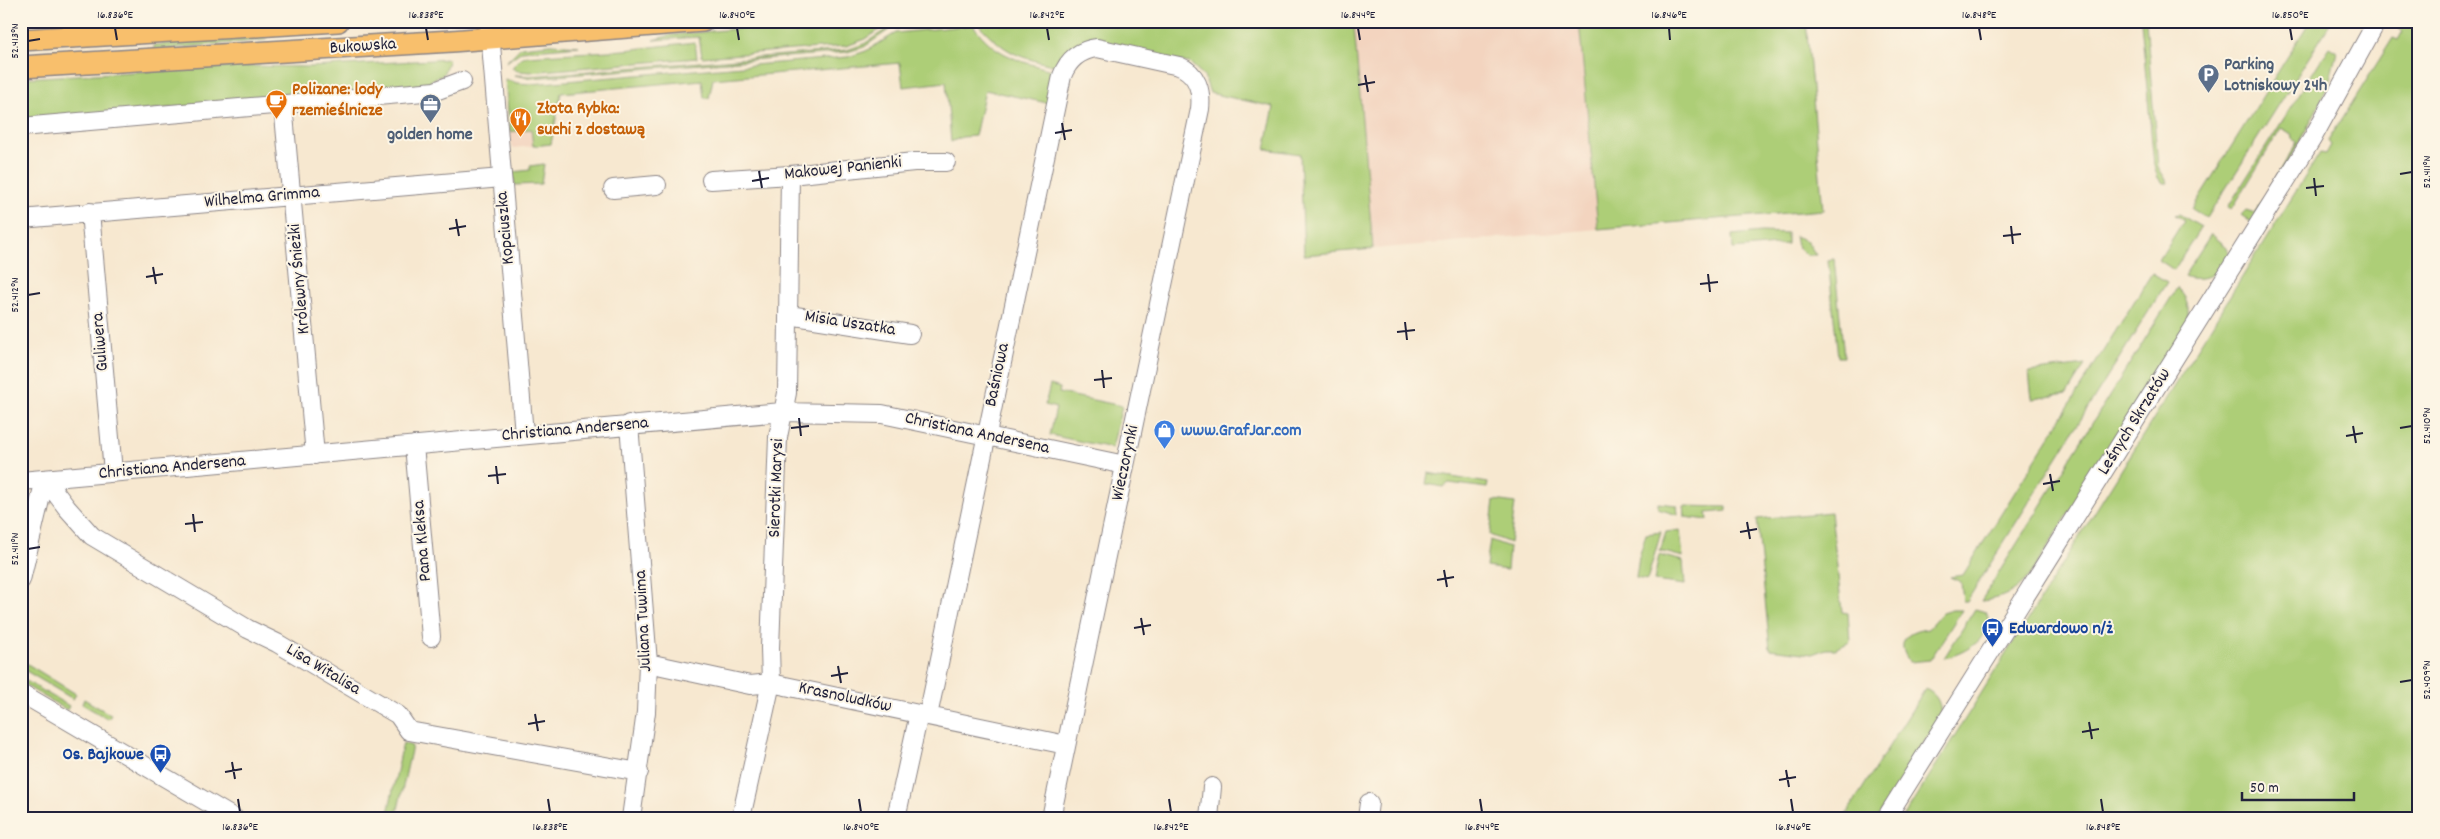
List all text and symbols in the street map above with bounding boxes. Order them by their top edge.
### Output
text: 16.836°E [97,7,133,24]
text: 16.838°E [409,7,444,24]
text: 16.840°E [719,7,756,24]
text: 16.842°E [1030,7,1065,24]
text: 16.844°E [1341,7,1376,24]
text: 16.846°E [1651,7,1687,24]
text: 16.848°E [1962,7,1997,24]
text: 16.850°E [2272,7,2309,24]
text: 52.413°N [7,23,24,59]
street label: Bukowska [329,32,398,62]
place label: Parking Lotniskowy 24h [2224,53,2327,99]
parking icon: Parking Lotniskowy 24h [2196,63,2220,94]
place label: Polizane: lody rzemieślnicze [292,78,383,124]
cafe icon: Polizane: lody rzemieślnicze [264,88,288,119]
office icon: golden home [418,93,442,124]
place label: Złota Rybka: suchi z dostawą [537,97,645,143]
restaurant icon: Złota Rybka: suchi z dostawą [509,107,533,138]
place label: golden home [387,123,473,148]
street label: Makowej Panienki [783,150,903,188]
text: 52.411°N [2419,156,2436,188]
street label: Wilhelma Grimma [203,180,321,215]
street label: Kopciuszka [490,190,522,266]
street label: Królewny Śnieżki [283,223,317,335]
text: 52.412°N [7,277,24,313]
street label: Misia Uszatka [803,305,898,344]
street label: Guliwera [86,311,116,373]
street label: Baśniowa [979,340,1017,409]
street label: Leśnych Skrzatów [2092,364,2178,480]
street label: Christiana Andersena [902,406,1052,462]
text: 52.410°N [2419,408,2436,444]
street label: Christiana Andersena [500,411,650,449]
shop icon: www.GrafJar.com [1153,419,1177,450]
place label: www.GrafJar.com [1181,419,1302,444]
street label: Wieczorynki [1106,423,1146,503]
street label: Sierotki Marysi [763,438,791,538]
street label: Christiana Andersena [97,449,247,487]
street label: Pana Kleksa [407,499,439,583]
text: 52.411°N [7,533,24,565]
street label: Juliana Tuwima [629,569,659,673]
bus stop icon: Edwardowo n/ż [1981,617,2005,648]
place label: Edwardowo n/ż [2009,617,2113,642]
street label: Lisa Witalisa [281,638,366,702]
text: 52.409°N [2419,660,2436,700]
street label: Krasnoludków [796,676,894,720]
place label: Os. Bajkowe [62,743,144,768]
bus stop icon: Os. Bajkowe [148,743,172,774]
scale bar [2242,769,2355,801]
text: 50 m [2250,778,2279,800]
text: 16.836°E [222,819,258,836]
text: 16.838°E [533,819,568,836]
text: 16.840°E [843,819,880,836]
text: 16.842°E [1154,819,1189,836]
text: 16.844°E [1465,819,1500,836]
text: 16.846°E [1775,819,1811,836]
text: 16.848°E [2086,819,2121,836]

